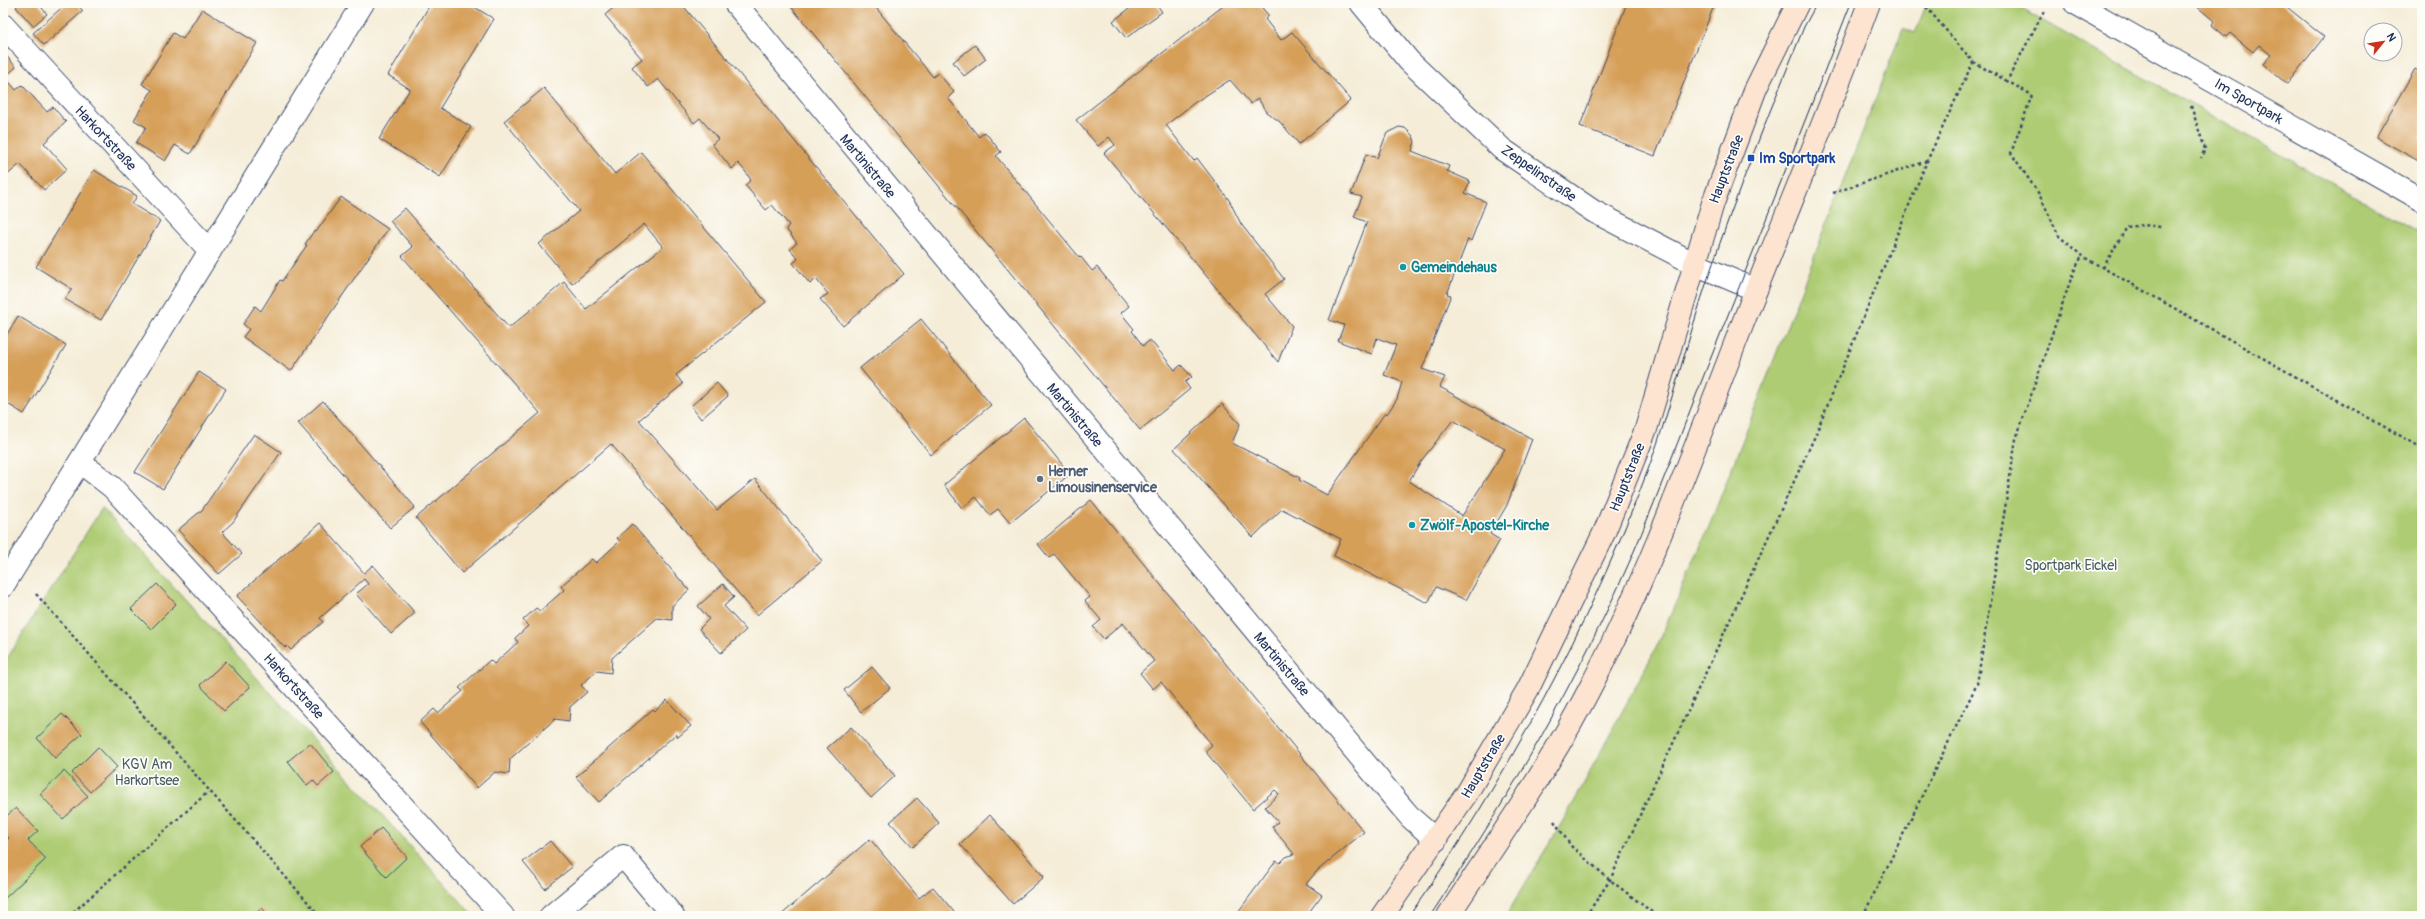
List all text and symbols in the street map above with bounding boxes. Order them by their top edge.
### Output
north arrow [2363,22,2403,62]
text: N [2384,31,2399,44]
street label: Im Sportpark [2211,75,2286,128]
street label: Harkortstraße [71,102,140,174]
street label: Martinistraße [836,131,899,202]
street label: Hauptstraße [1706,132,1747,206]
street label: Zeppelinstraße [1498,141,1580,206]
place label: Im Sportpark [1759,150,1835,167]
marker: Im Sportpark [1746,153,1756,163]
place label: Gemeindehaus [1411,259,1497,276]
marker: Gemeindehaus [1398,262,1408,272]
street label: Martinistraße [1043,380,1106,451]
street label: Hauptstraße [1606,440,1649,514]
place label: Herner Limousinenservice [1048,463,1158,496]
marker: Herner Limousinenservice [1035,474,1045,484]
place label: Zwölf-Apostel-Kirche [1420,517,1550,534]
marker: Zwölf-Apostel-Kirche [1407,520,1417,530]
park label: Sportpark Eickel [2025,557,2117,574]
street label: Martinistraße [1250,629,1313,700]
street label: Harkortstraße [260,650,328,723]
street label: Hauptstraße [1458,731,1509,802]
park label: KGV Am Harkortsee [115,756,179,789]

